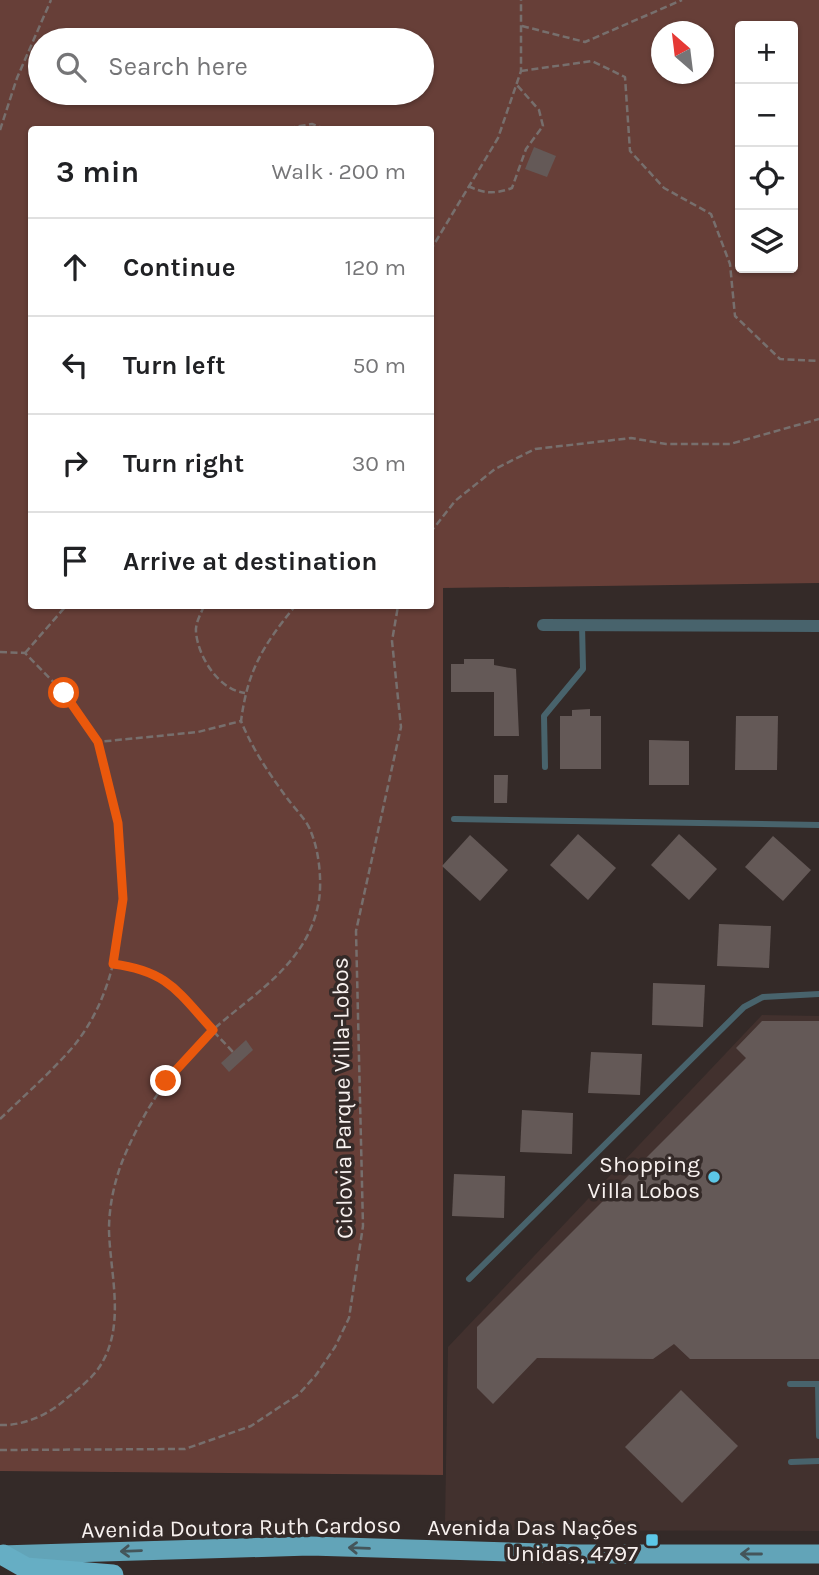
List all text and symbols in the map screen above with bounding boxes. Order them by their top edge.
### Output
north arrow [651,21,714,84]
map controls [735,21,798,273]
button: + [735,21,798,84]
search box [28,28,434,105]
icon: search [52,48,90,86]
text: Search here [108,51,248,82]
button: − [735,84,798,147]
button: locate [735,147,798,210]
text: 3 min [56,154,139,190]
text: Walk · 200 m [271,158,406,185]
button: layers [735,210,798,273]
icon: ahead [56,248,94,286]
text: Continue [123,252,235,283]
text: 120 m [344,254,406,281]
icon: left [56,346,94,384]
text: Turn left [123,350,225,381]
text: 50 m [352,352,406,379]
icon: right [56,444,94,482]
text: Turn right [123,448,244,479]
text: 30 m [352,450,406,477]
icon: arrive [56,542,94,580]
text: Arrive at destination [123,546,377,577]
route start [48,677,79,708]
street label: Ciclovia Parque Villa-Lobos [327,957,358,1239]
route end [150,1065,181,1096]
place label: Shopping Villa Lobos [588,1151,700,1204]
marker: Shopping Villa Lobos [706,1169,722,1185]
street label: Avenida Doutora Ruth Cardoso [81,1511,401,1544]
place label: Avenida Das Nações Unidas, 4797 [427,1514,638,1567]
marker: Avenida Das Nações Unidas, 4797 [644,1532,660,1548]
one-way arrow [347,1541,370,1555]
one-way arrow [120,1545,143,1558]
one-way arrow [740,1547,763,1561]

